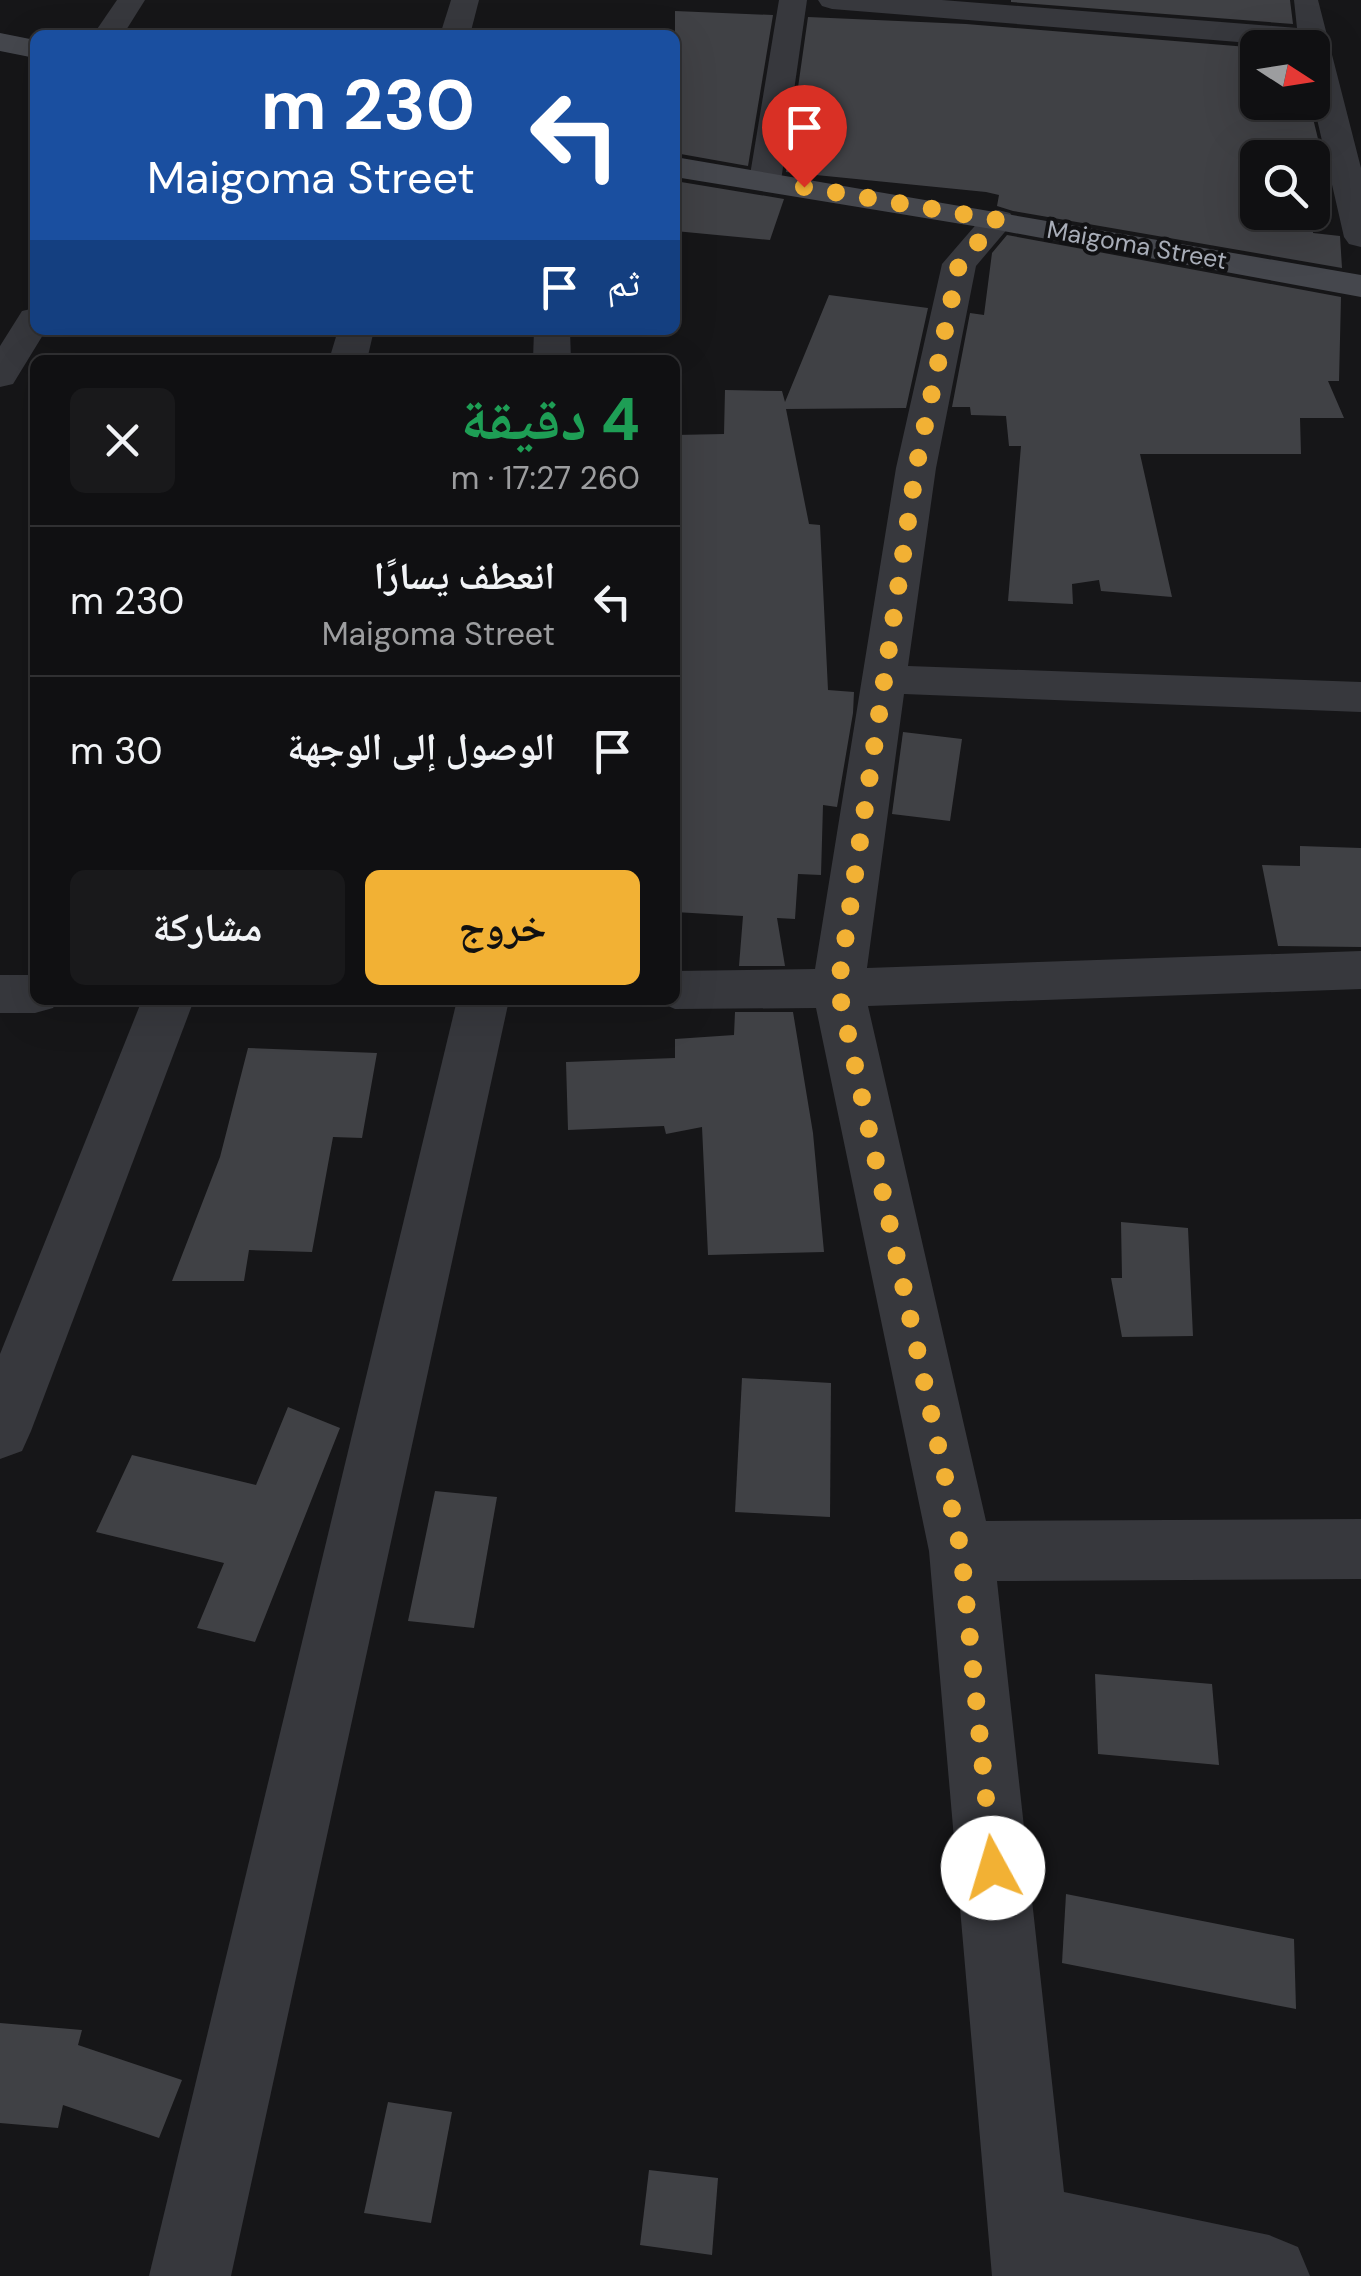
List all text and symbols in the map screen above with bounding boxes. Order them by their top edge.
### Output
north arrow [1240,30,1330,120]
map controls [1240,30,1330,230]
text: 230 m [261,60,475,151]
icon: left [510,70,640,200]
pin [762,85,847,188]
icon: arrive [777,100,832,155]
button: search [1240,140,1330,230]
text: Maigoma Street [147,148,475,207]
street label: Maigoma Street [1044,213,1230,277]
text: ثم [607,258,640,308]
icon: arrive [532,260,587,315]
text: 4 دقيقة [461,380,640,459]
button: close [70,388,175,493]
text: 260 m · 17:27 [451,457,640,499]
text: انعطف يسارًا [374,551,555,601]
icon: left [585,574,640,629]
text: 230 m [70,576,184,626]
text: Maigoma Street [322,613,555,655]
text: الوصول إلى الوجهة [287,722,555,772]
icon: arrive [585,724,640,779]
text: 30 m [70,726,162,776]
button: مشاركة [70,870,345,985]
button: خروج [365,870,640,985]
position arrow [941,1816,1045,1920]

